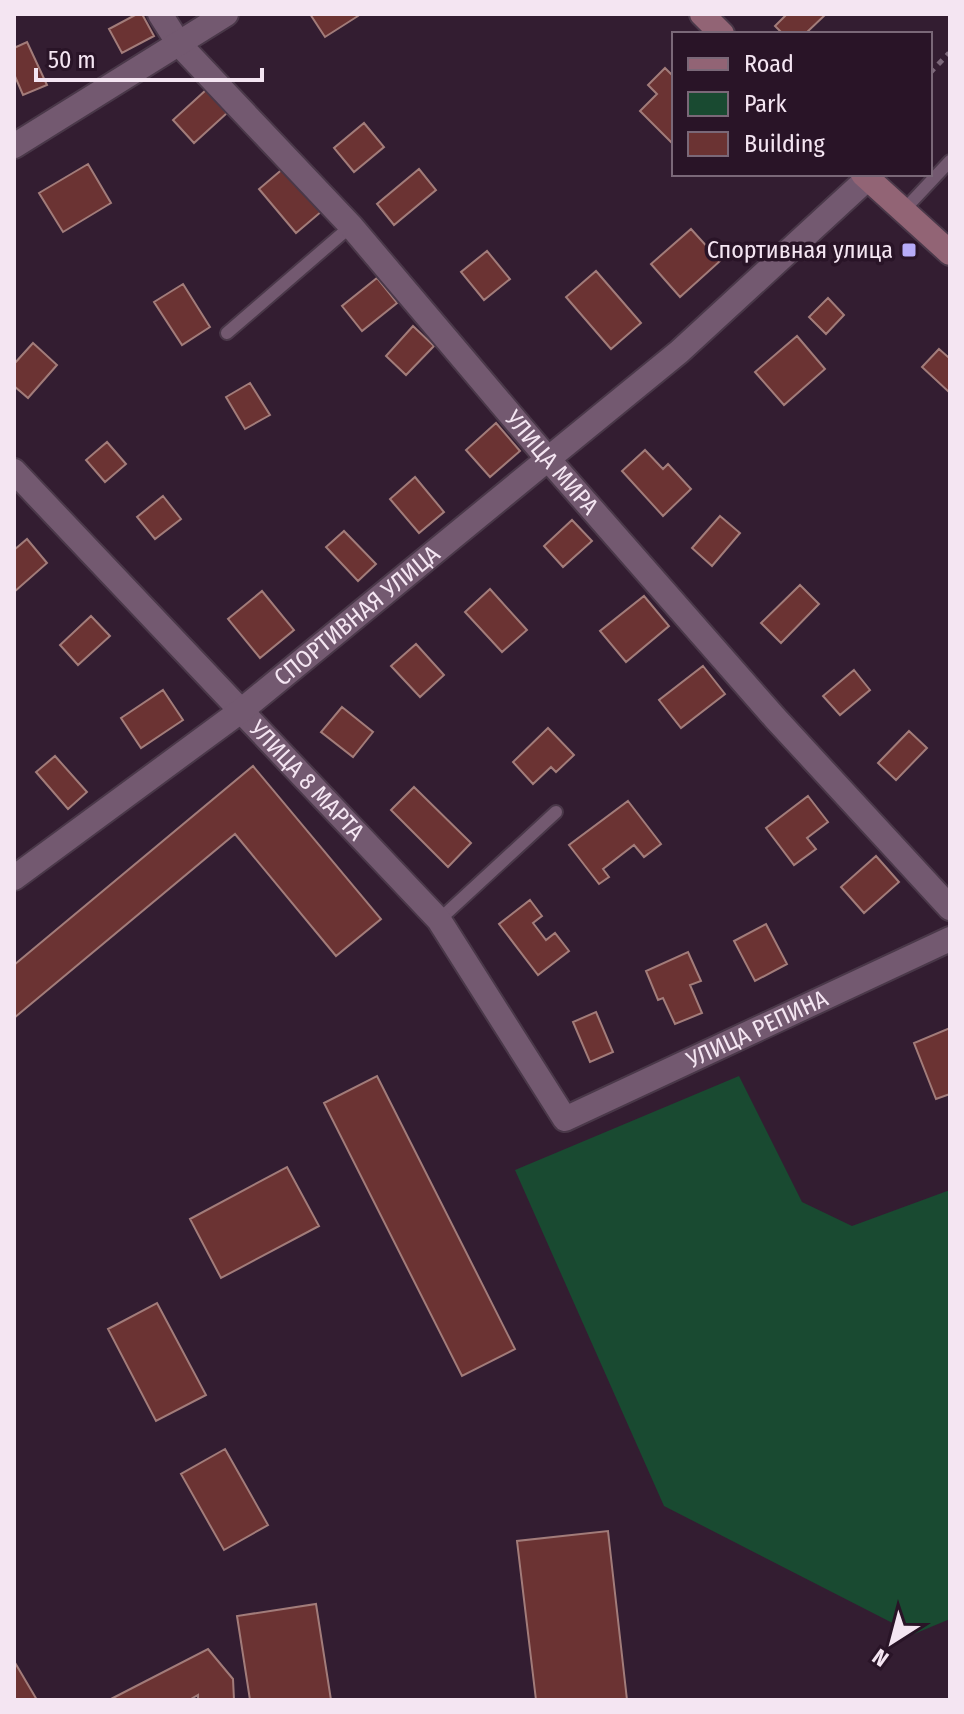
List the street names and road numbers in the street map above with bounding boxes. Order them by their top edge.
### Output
street label: УЛИЦА МИРА [499,404,604,520]
street label: СПОРТИВНАЯ УЛИЦА [269,539,446,692]
street label: УЛИЦА 8 МАРТА [243,714,370,846]
street label: УЛИЦА РЕПИНА [681,984,833,1075]

